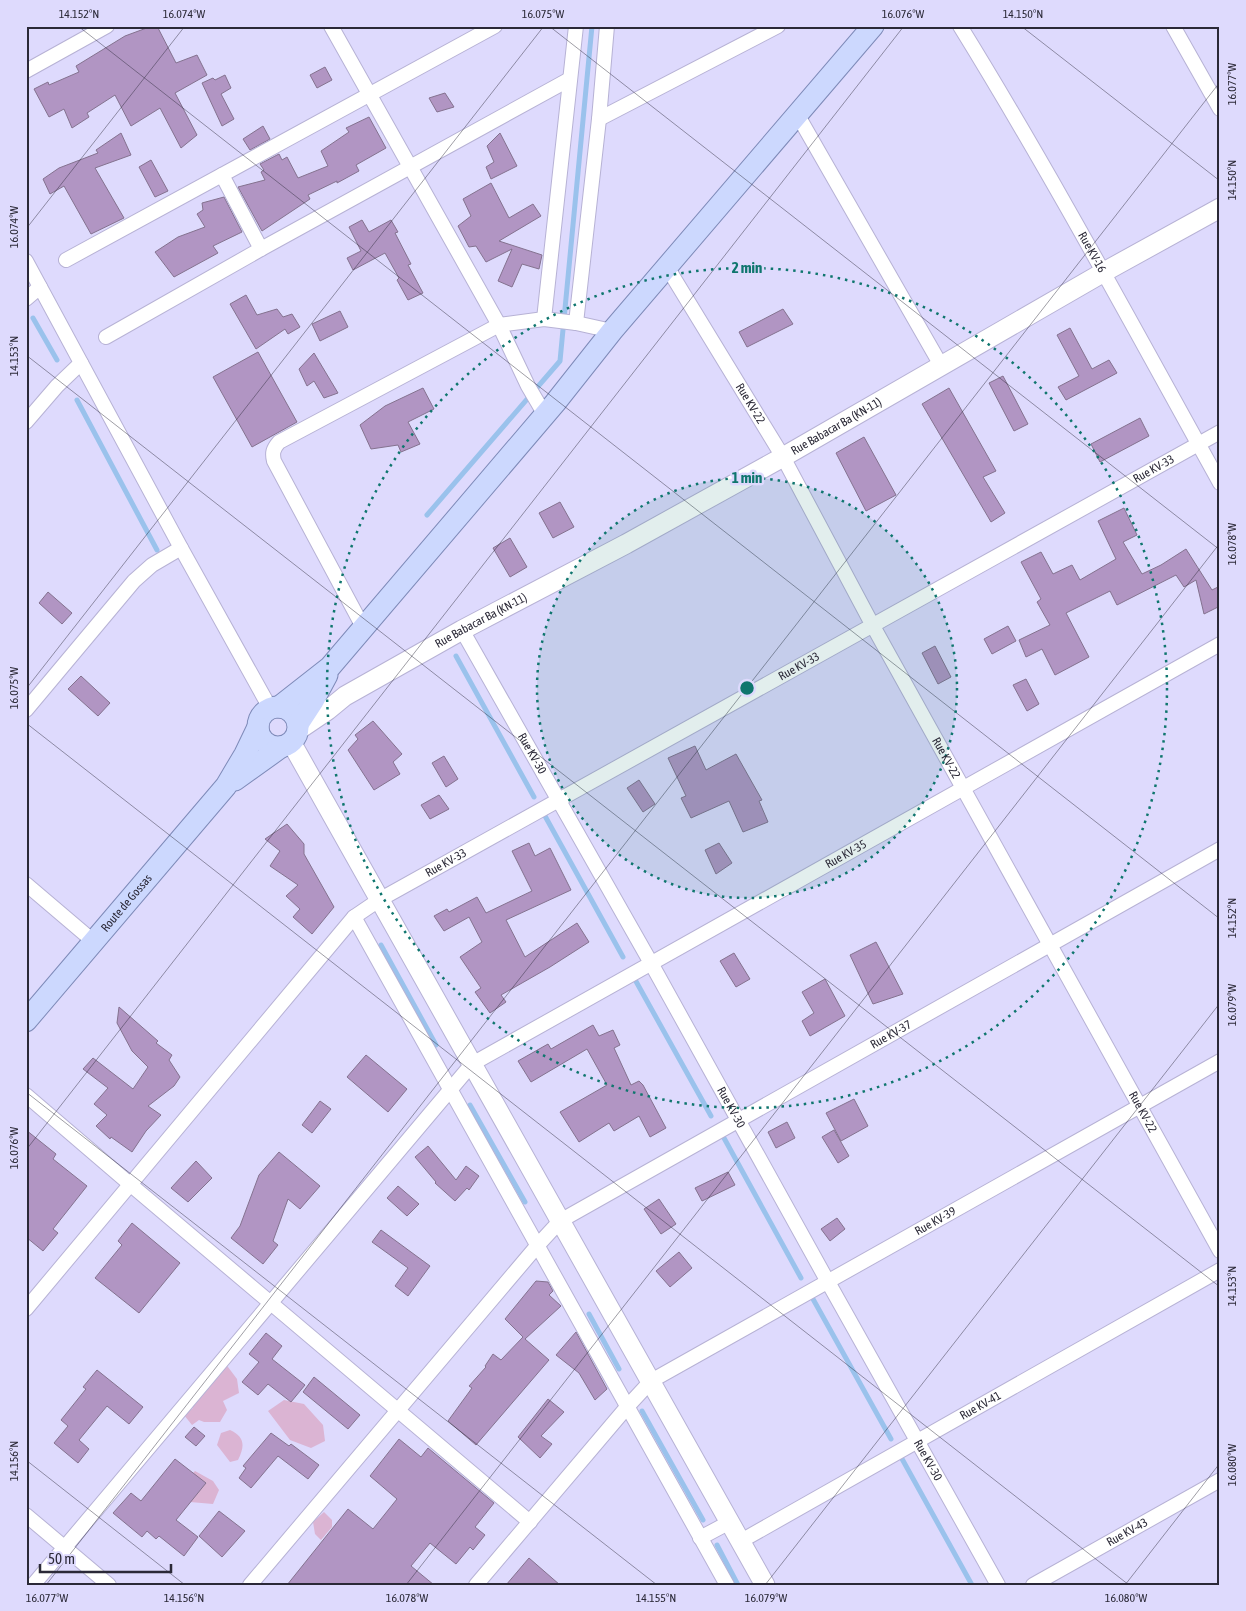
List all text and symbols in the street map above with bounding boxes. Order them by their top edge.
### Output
text: 14.152°N [59,7,99,21]
text: 16.074°W [163,7,205,21]
text: 16.075°W [522,7,564,21]
text: 16.076°W [882,7,924,21]
text: 14.150°N [1003,7,1043,21]
text: 16.077°W [1225,63,1239,105]
text: 14.150°N [1225,160,1239,200]
text: 16.074°W [7,206,21,248]
street label: Rue KV-16 [1075,229,1109,275]
text: 2 min [732,259,762,276]
text: 14.153°N [7,336,21,376]
street label: Rue KV-22 [733,381,768,426]
street label: Rue Babacar Ba (KN-11) [789,395,884,458]
street label: Rue KV-33 [1131,452,1177,486]
text: 1 min [732,469,762,486]
text: 16.078°W [1225,523,1239,565]
street label: Rue Babacar Ba (KN-11) [433,590,529,651]
street label: Rue KV-33 [776,649,822,683]
text: 16.075°W [7,667,21,709]
centre of rings [738,679,756,697]
street label: Rue KV-30 [515,731,549,777]
street label: Rue KV-22 [929,735,963,781]
street label: Rue KV-35 [823,837,869,871]
street label: Rue KV-33 [423,846,469,880]
street label: Route de Gossas [98,871,155,935]
text: 14.152°N [1225,898,1239,938]
text: 16.079°W [1225,984,1239,1026]
street label: Rue KV-37 [868,1017,914,1052]
street label: Rue KV-30 [714,1084,748,1131]
street label: Rue KV-22 [1126,1089,1160,1135]
text: 16.076°W [7,1127,21,1169]
street label: Rue KV-39 [912,1204,959,1238]
text: 14.153°N [1225,1266,1239,1306]
street label: Rue KV-41 [957,1388,1004,1423]
street label: Rue KV-30 [911,1437,945,1483]
text: 14.156°N [7,1441,21,1481]
text: 16.080°W [1225,1444,1239,1486]
street label: Rue KV-43 [1104,1515,1150,1549]
scale bar [40,1541,171,1573]
text: 50 m [48,1550,75,1567]
text: 16.077°W [26,1591,68,1605]
text: 14.156°N [164,1591,204,1605]
text: 16.078°W [386,1591,428,1605]
text: 14.155°N [636,1591,676,1605]
text: 16.079°W [745,1591,787,1605]
text: 16.080°W [1105,1591,1147,1605]

